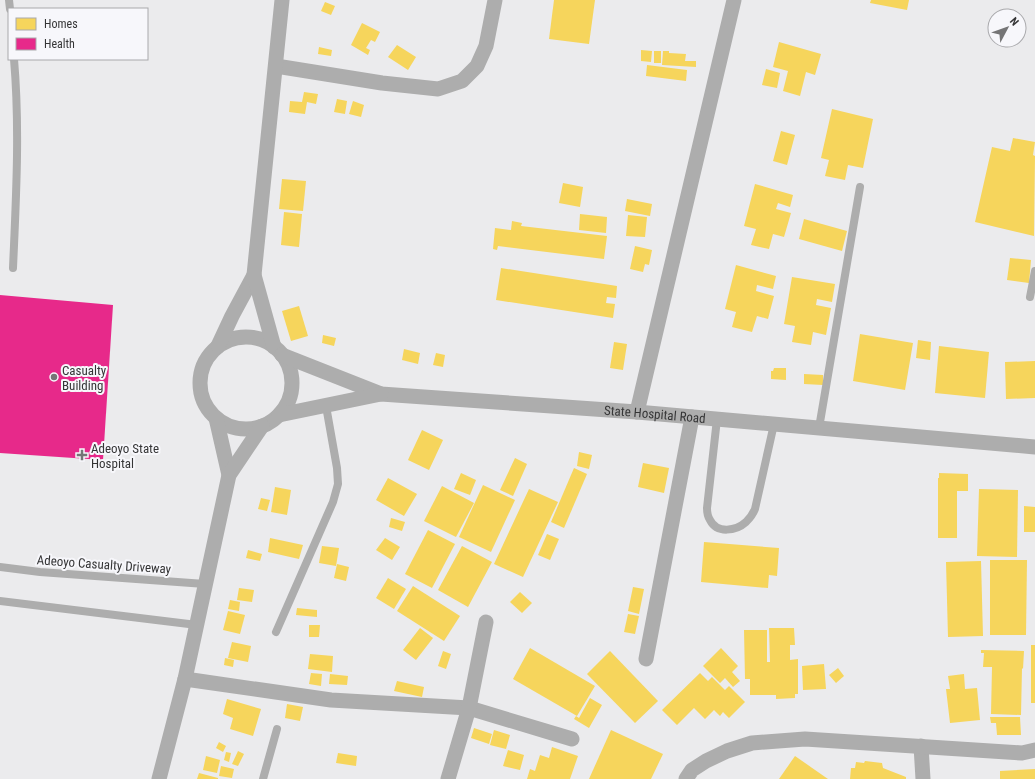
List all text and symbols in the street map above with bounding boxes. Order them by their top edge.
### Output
legend [8,8,148,60]
north arrow [987,8,1027,48]
text: N [1007,15,1021,29]
text: Homes [44,17,78,31]
text: Health [44,37,75,51]
place label: Casualty Building [62,363,107,393]
marker: Casualty Building [49,372,59,382]
street label: State Hospital Road [604,403,706,426]
place label: Adeoyo State Hospital [91,441,159,471]
marker: Adeoyo State Hospital [76,449,88,461]
street label: Adeoyo Casualty Driveway [36,552,172,577]

